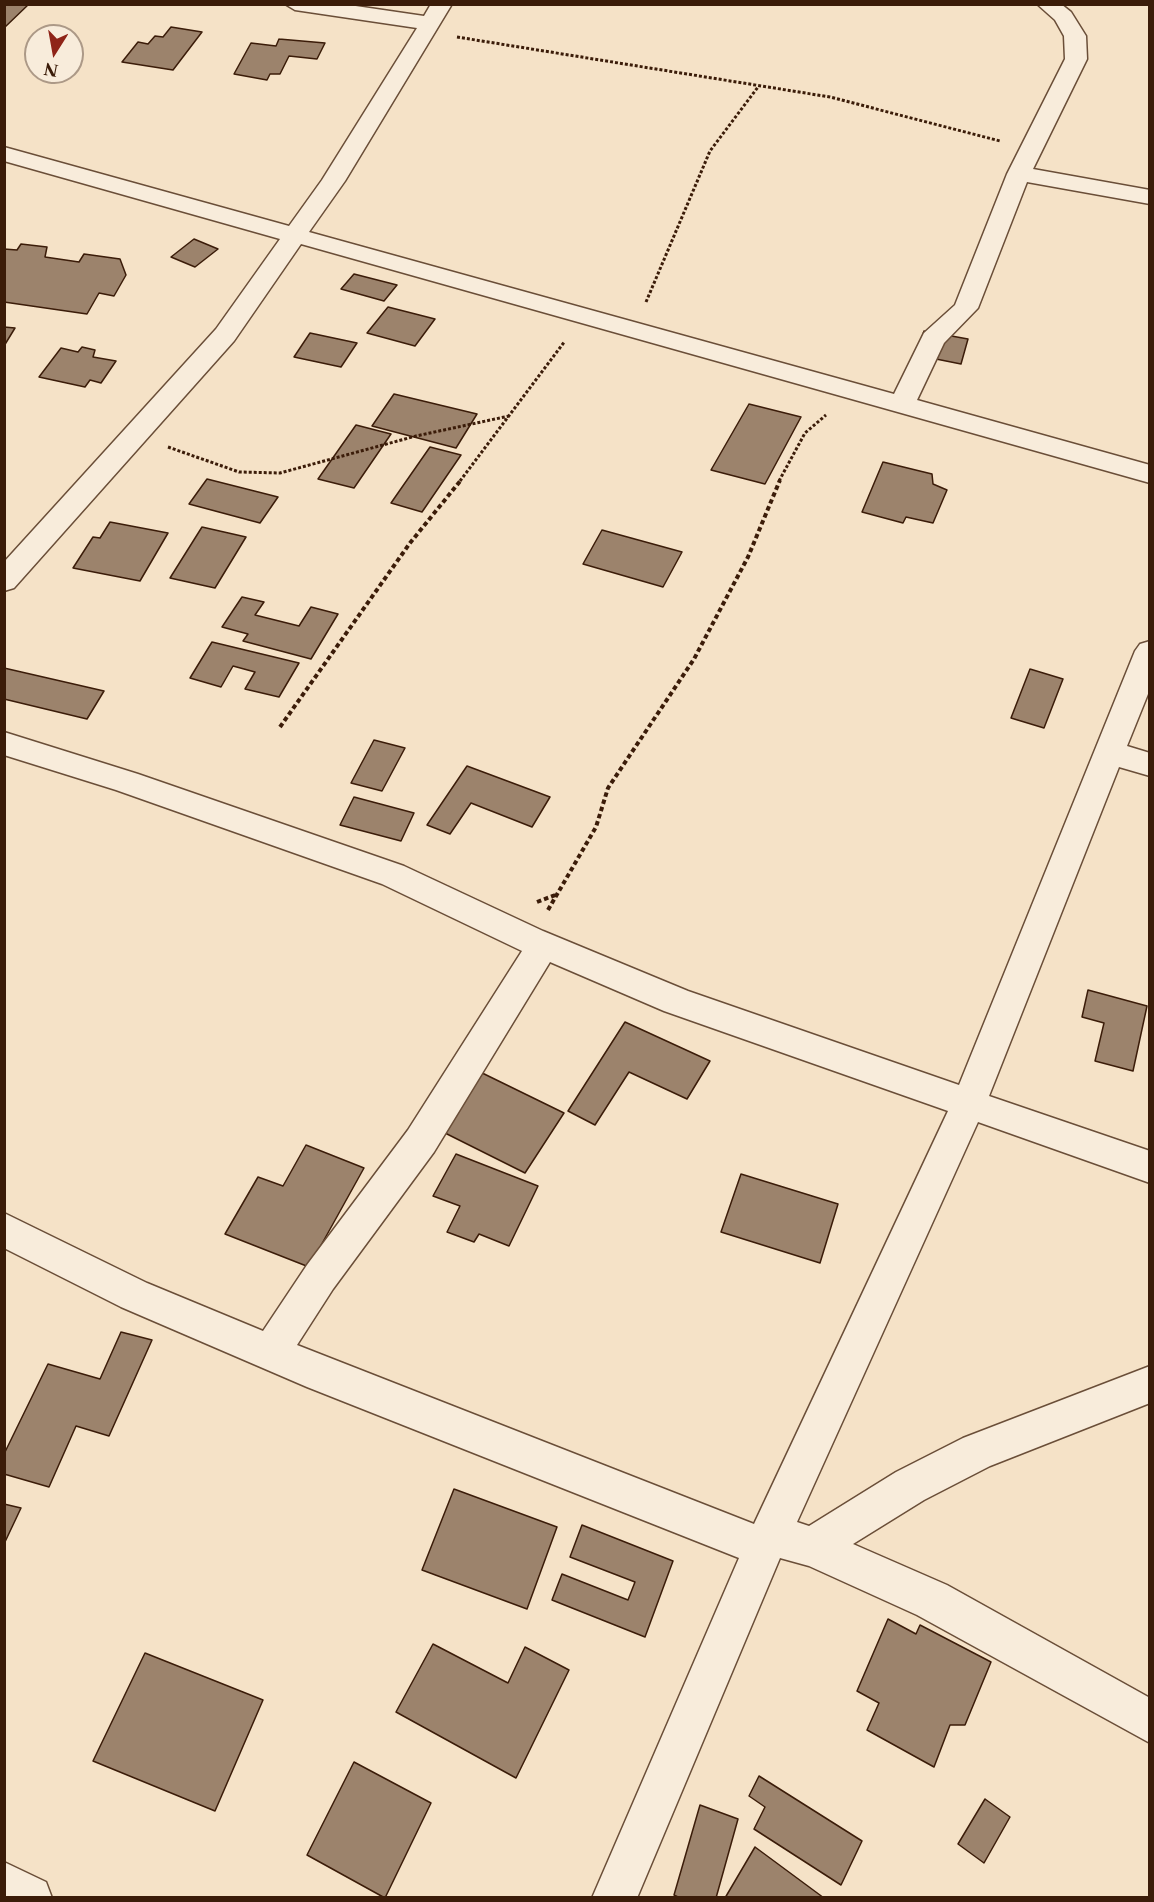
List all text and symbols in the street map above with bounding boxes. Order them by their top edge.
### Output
north arrow [24,24,84,84]
text: N [42,59,60,81]

